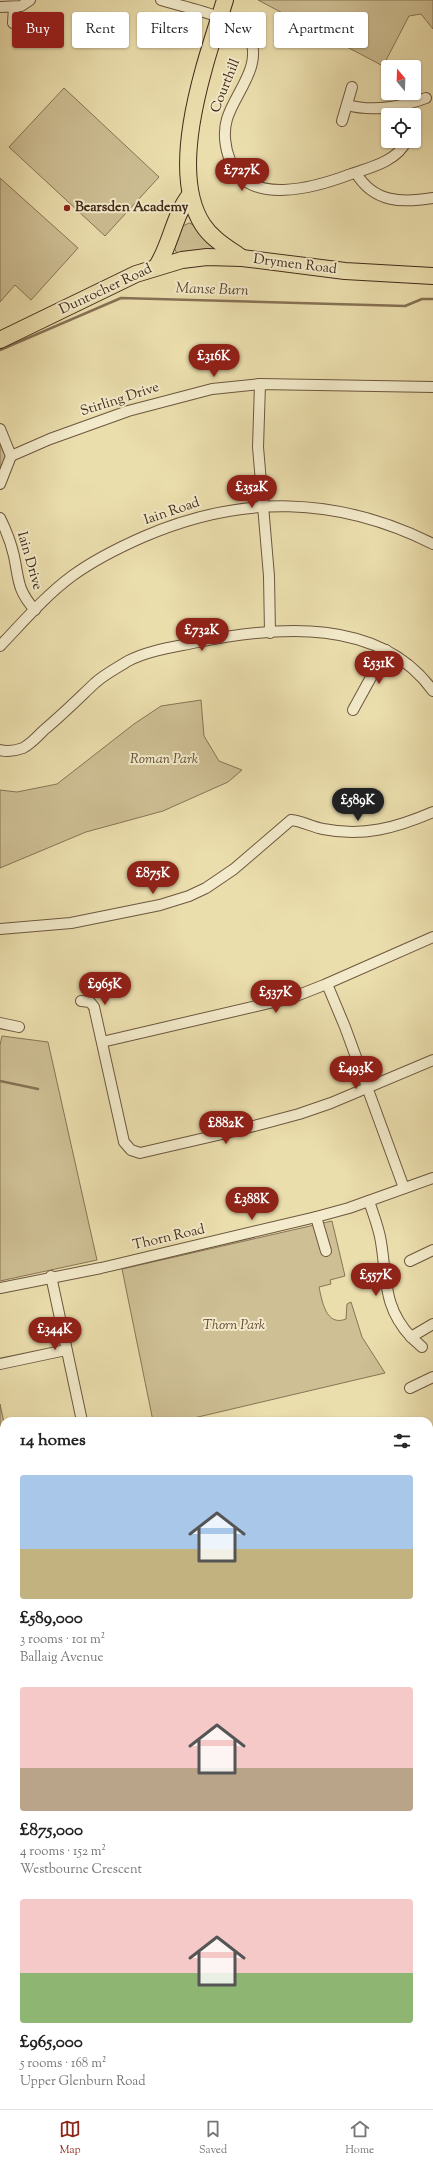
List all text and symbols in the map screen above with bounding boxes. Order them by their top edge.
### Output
chip: Buy [12,12,64,48]
chip: Rent [72,12,129,48]
chip: Filters [137,12,202,48]
chip: New [210,12,266,48]
chip: Apartment [274,12,368,48]
street label: Courthill [206,56,246,116]
north arrow [381,60,421,100]
map controls [381,60,421,148]
button: locate [381,108,421,148]
pin: £727K [214,158,270,192]
text: £727K [224,162,260,180]
place label: Bearsden Academy [75,198,189,218]
marker: Bearsden Academy [62,203,72,213]
street label: Drymen Road [252,250,338,280]
street label: Duntocher Road [56,260,156,320]
water label: Manse Burn [175,278,249,302]
pin: £316K [186,344,242,378]
text: £316K [198,348,230,366]
street label: Stirling Drive [78,378,162,422]
pin: £352K [224,475,280,509]
text: £352K [236,479,268,497]
street label: Iain Road [141,493,203,531]
street label: Iain Drive [11,529,47,593]
pin: £732K [174,618,230,652]
text: £732K [185,622,219,640]
pin: £531K [351,651,407,685]
text: £531K [364,655,394,673]
park label: Roman Park [130,750,199,770]
pin: £589K [330,788,386,822]
text: £589K [341,792,375,810]
pin: £875K [125,861,181,895]
text: £875K [136,865,170,883]
pin: £965K [77,972,133,1006]
text: £965K [88,976,122,994]
pin: £537K [248,980,304,1014]
text: £537K [260,984,292,1002]
pin: £493K [328,1056,384,1090]
text: £493K [339,1060,373,1078]
pin: £882K [198,1111,254,1145]
text: £882K [208,1115,244,1133]
pin: £388K [224,1187,280,1221]
text: £388K [235,1191,269,1209]
street label: Thorn Road [131,1220,207,1256]
pin: £557K [348,1263,404,1297]
text: £557K [360,1267,392,1285]
park label: Thorn Park [203,1316,266,1336]
pin: £344K [27,1317,83,1351]
text: £344K [37,1321,73,1339]
text: 14 homes [20,1429,86,1453]
icon: filters [391,1430,413,1452]
icon: home [181,1501,253,1573]
text: £589,000 [20,1607,83,1631]
text: 3 rooms · 101 m² [20,1631,105,1649]
text: Ballaig Avenue [20,1649,104,1667]
icon: home [181,1713,253,1785]
text: £875,000 [20,1819,83,1843]
text: 4 rooms · 152 m² [20,1843,106,1861]
text: Westbourne Crescent [20,1861,142,1879]
icon: home [181,1925,253,1997]
text: £965,000 [20,2031,83,2055]
text: 5 rooms · 168 m² [20,2055,106,2073]
text: Upper Glenburn Road [20,2073,146,2091]
tab: Map [59,2118,81,2158]
tab: Saved [199,2118,227,2158]
tab: Home [345,2118,374,2158]

